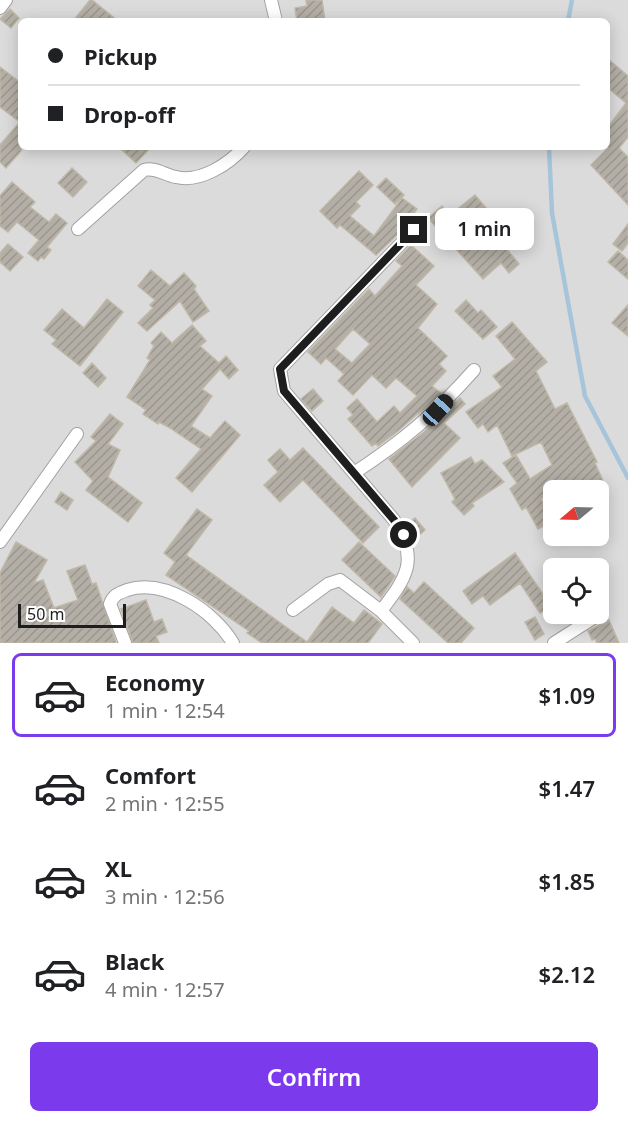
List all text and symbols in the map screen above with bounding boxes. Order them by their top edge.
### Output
text: Pickup [84,41,157,71]
text: Drop-off [84,99,175,129]
callout: 1 min [435,209,534,251]
text: 1 min [457,215,512,242]
route end [400,216,427,243]
car [419,391,457,429]
north arrow [543,480,609,546]
map controls [543,480,609,624]
route start [390,521,417,548]
button: locate [543,558,609,624]
scale bar [18,601,126,628]
text: 50 m [27,603,64,625]
text: Economy [105,667,204,697]
icon: car [33,668,87,722]
text: $1.09 [539,680,595,710]
text: 1 min · 12:54 [105,697,225,724]
text: Comfort [105,760,196,790]
icon: car [33,761,87,815]
text: $1.47 [539,773,595,803]
text: 2 min · 12:55 [105,790,225,817]
text: XL [105,853,132,883]
icon: car [33,854,87,908]
text: $1.85 [539,866,595,896]
text: 3 min · 12:56 [105,883,225,910]
text: Black [105,946,164,976]
icon: car [33,947,87,1001]
text: $2.12 [539,959,595,989]
text: 4 min · 12:57 [105,976,225,1003]
button: Confirm [30,1042,598,1111]

